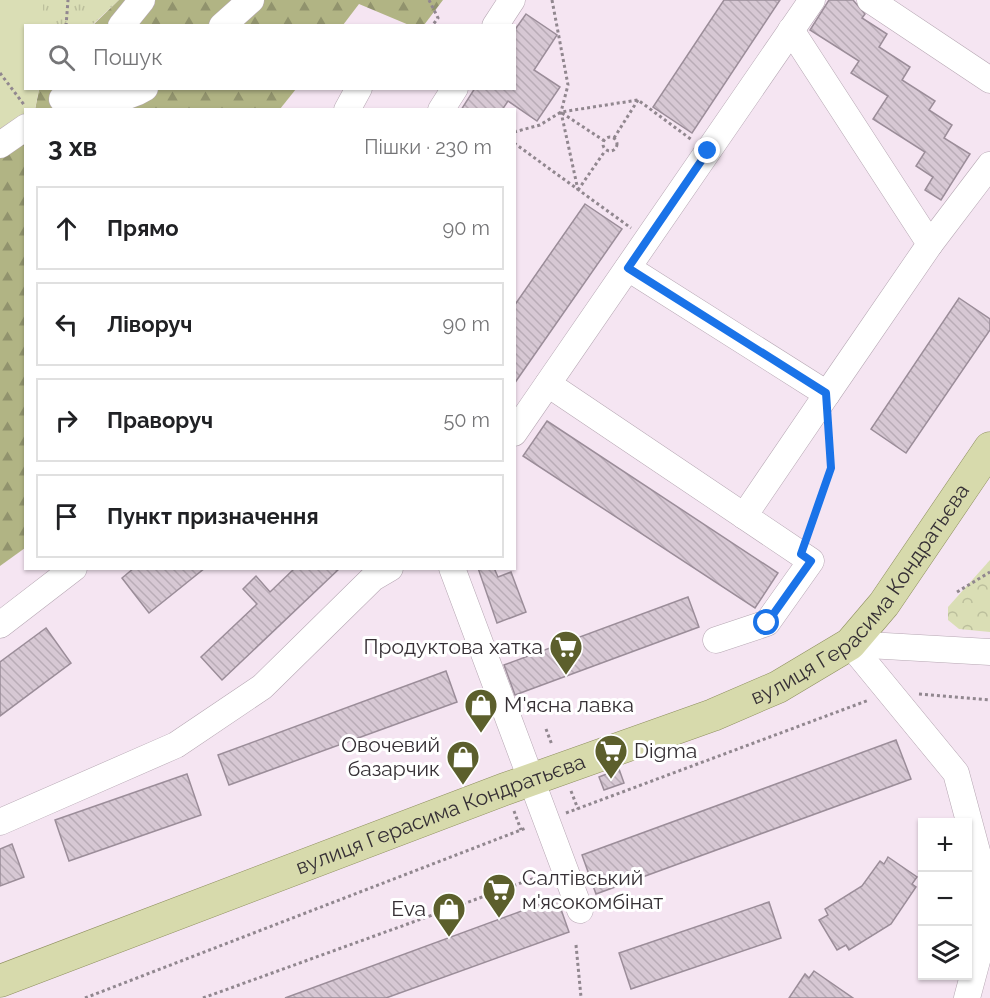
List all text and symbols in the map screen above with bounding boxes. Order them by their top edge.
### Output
search box [24,24,516,90]
icon: search [45,41,78,74]
text: Пошук [93,44,163,70]
text: 3 хв [48,132,97,162]
text: Пішки · 230 m [364,135,492,159]
route end [694,137,720,163]
icon: ahead [50,212,83,245]
text: Прямо [107,215,179,241]
text: 90 m [443,216,490,240]
icon: left [50,308,83,341]
text: Ліворуч [107,311,192,337]
text: 90 m [443,312,490,336]
icon: right [50,404,83,437]
text: Праворуч [107,407,213,433]
text: 50 m [443,408,490,432]
street label: вулиця Герасима Кондратьєва [747,479,974,709]
icon: arrive [50,500,83,533]
text: Пункт призначення [107,503,319,529]
route start [753,609,779,635]
supermarket icon: Продуктова хатка [548,629,584,676]
place label: Продуктова хатка [363,634,543,659]
shop icon: М'ясна лавка [463,687,499,734]
place label: М'ясна лавка [504,692,634,717]
place label: Овочевий базарчик [341,732,440,781]
supermarket icon: Digma [593,733,629,780]
place label: Digma [634,738,697,763]
shop icon: Овочевий базарчик [445,739,481,786]
street label: вулиця Герасима Кондратьєва [292,748,588,879]
map controls [918,818,972,980]
button: + [918,818,972,872]
place label: Салтівський м'ясокомбінат [522,865,663,914]
supermarket icon: Салтівський м'ясокомбінат [481,872,517,919]
button: − [918,872,972,926]
shop icon: Eva [431,891,467,938]
place label: Eva [391,896,426,921]
button: layers [918,926,972,980]

